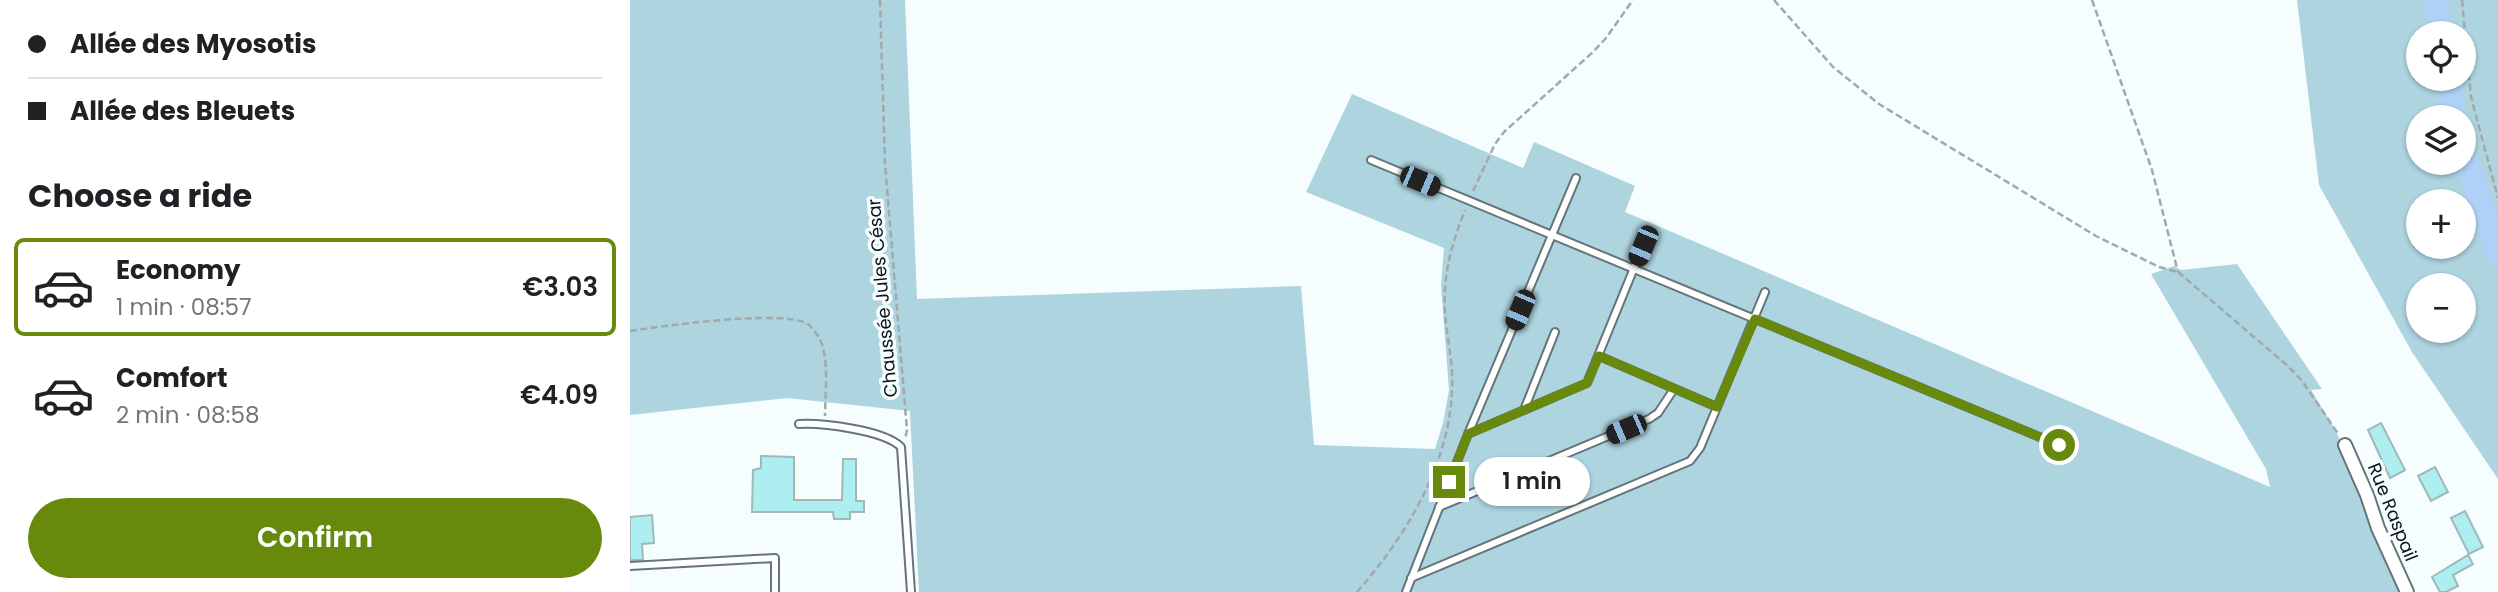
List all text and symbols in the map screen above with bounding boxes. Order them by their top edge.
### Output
map controls [2406,21,2476,343]
button: locate [2406,21,2476,91]
text: Allée des Myosotis [70,26,316,62]
text: Allée des Bleuets [70,93,295,129]
button: layers [2406,105,2476,175]
car [1397,163,1444,199]
text: Choose a ride [28,173,252,218]
button: + [2406,189,2476,259]
street label: Chaussée Jules César [861,197,903,398]
car [1626,223,1661,269]
text: Economy [116,252,240,288]
icon: car [32,256,95,319]
text: €3.03 [523,269,598,305]
button: − [2406,273,2476,343]
car [1503,287,1538,333]
text: 1 min · 08:57 [116,291,252,323]
text: Comfort [116,360,228,396]
icon: car [32,364,95,427]
text: €4.09 [520,377,598,413]
text: 2 min · 08:58 [116,399,259,431]
car [1603,411,1650,447]
route start [2043,429,2075,461]
callout: 1 min [1474,458,1589,506]
street label: Rue Raspail [2362,459,2424,565]
text: 1 min [1502,465,1562,497]
route end [1433,466,1465,498]
button: Confirm [28,498,602,578]

